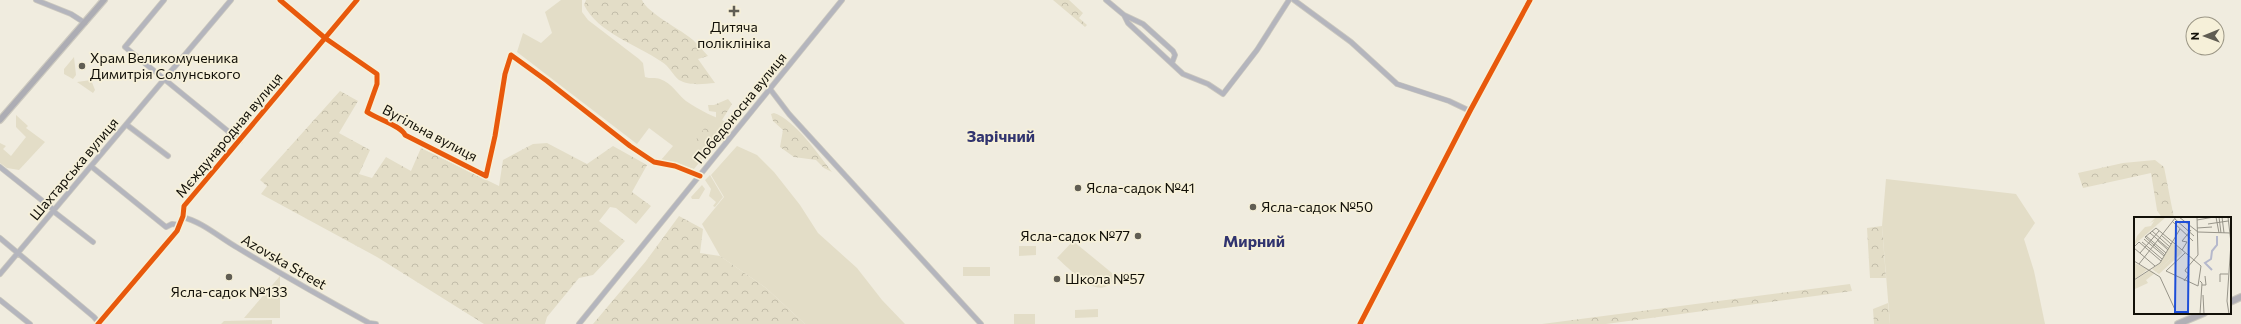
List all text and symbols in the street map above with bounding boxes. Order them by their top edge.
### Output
marker: Дитяча поліклініка [728,5,740,17]
north arrow [2185,16,2225,56]
place label: Дитяча поліклініка [697,18,771,51]
text: N [2188,32,2201,40]
place label: Храм Великомученика Димитрія Солунського [90,49,241,82]
street label: Победоносна вулиця [690,49,790,167]
marker: Храм Великомученика Димитрія Солунського [77,61,87,71]
street label: Мєждународная вулиця [171,69,286,201]
street label: Вугільна вулиця [380,100,481,165]
street label: Шахтарська вулиця [26,114,121,223]
district label: Зарічний [967,126,1035,145]
place label: Ясла-садок №41 [1086,179,1195,196]
marker: Ясла-садок №41 [1073,183,1083,193]
place label: Ясла-садок №50 [1261,198,1373,215]
marker: Ясла-садок №50 [1248,202,1258,212]
inset map [2134,217,2231,314]
place label: Ясла-садок №77 [1020,227,1130,244]
street label: Azovska Street [239,230,330,293]
marker: Ясла-садок №77 [1133,231,1143,241]
district label: Мирний [1223,231,1285,250]
place label: Школа №57 [1065,270,1145,287]
marker: Ясла-садок №133 [224,272,234,282]
marker: Школа №57 [1052,274,1062,284]
place label: Ясла-садок №133 [171,283,287,300]

